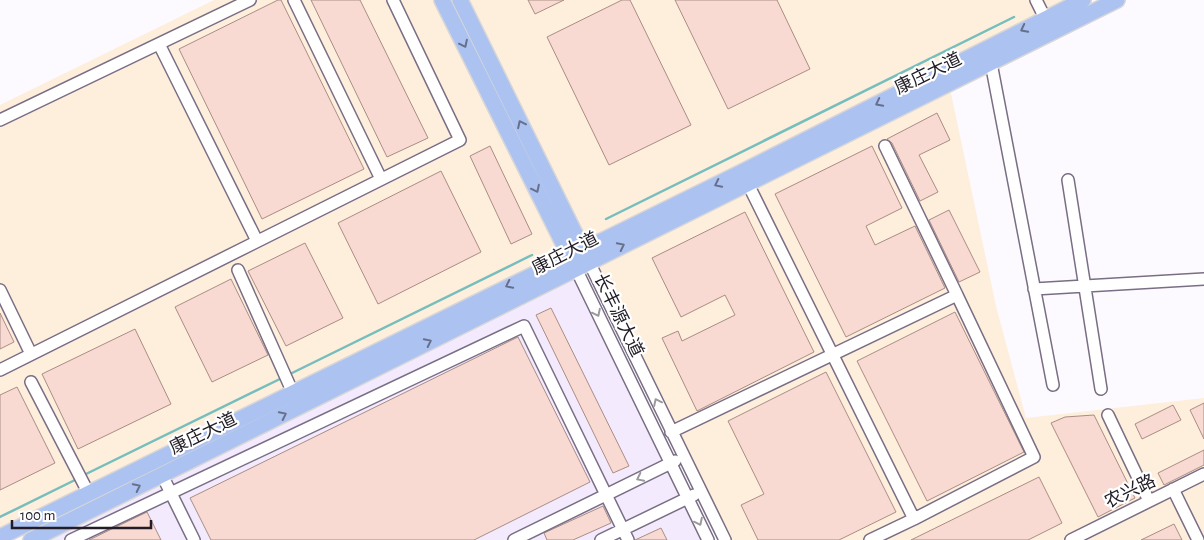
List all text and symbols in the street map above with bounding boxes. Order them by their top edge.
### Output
one-way arrow [1020,23,1029,33]
one-way arrow [458,39,468,48]
street label: 康庄大道 [891,48,965,98]
one-way arrow [875,97,884,107]
one-way arrow [517,120,527,129]
one-way arrow [714,177,723,188]
one-way arrow [530,184,540,193]
street label: 康庄大道 [528,228,602,278]
one-way arrow [615,242,624,252]
street label: 长丰源大道 [590,270,648,360]
one-way arrow [505,279,514,289]
one-way arrow [591,308,601,317]
one-way arrow [423,338,432,348]
one-way arrow [653,398,663,407]
street label: 康庄大道 [166,408,240,458]
one-way arrow [278,411,287,421]
street label: 农兴路 [1101,470,1159,512]
one-way arrow [636,472,645,482]
one-way arrow [132,483,141,493]
scale bar [12,498,151,530]
text: 100 m [20,508,55,523]
one-way arrow [693,517,703,526]

